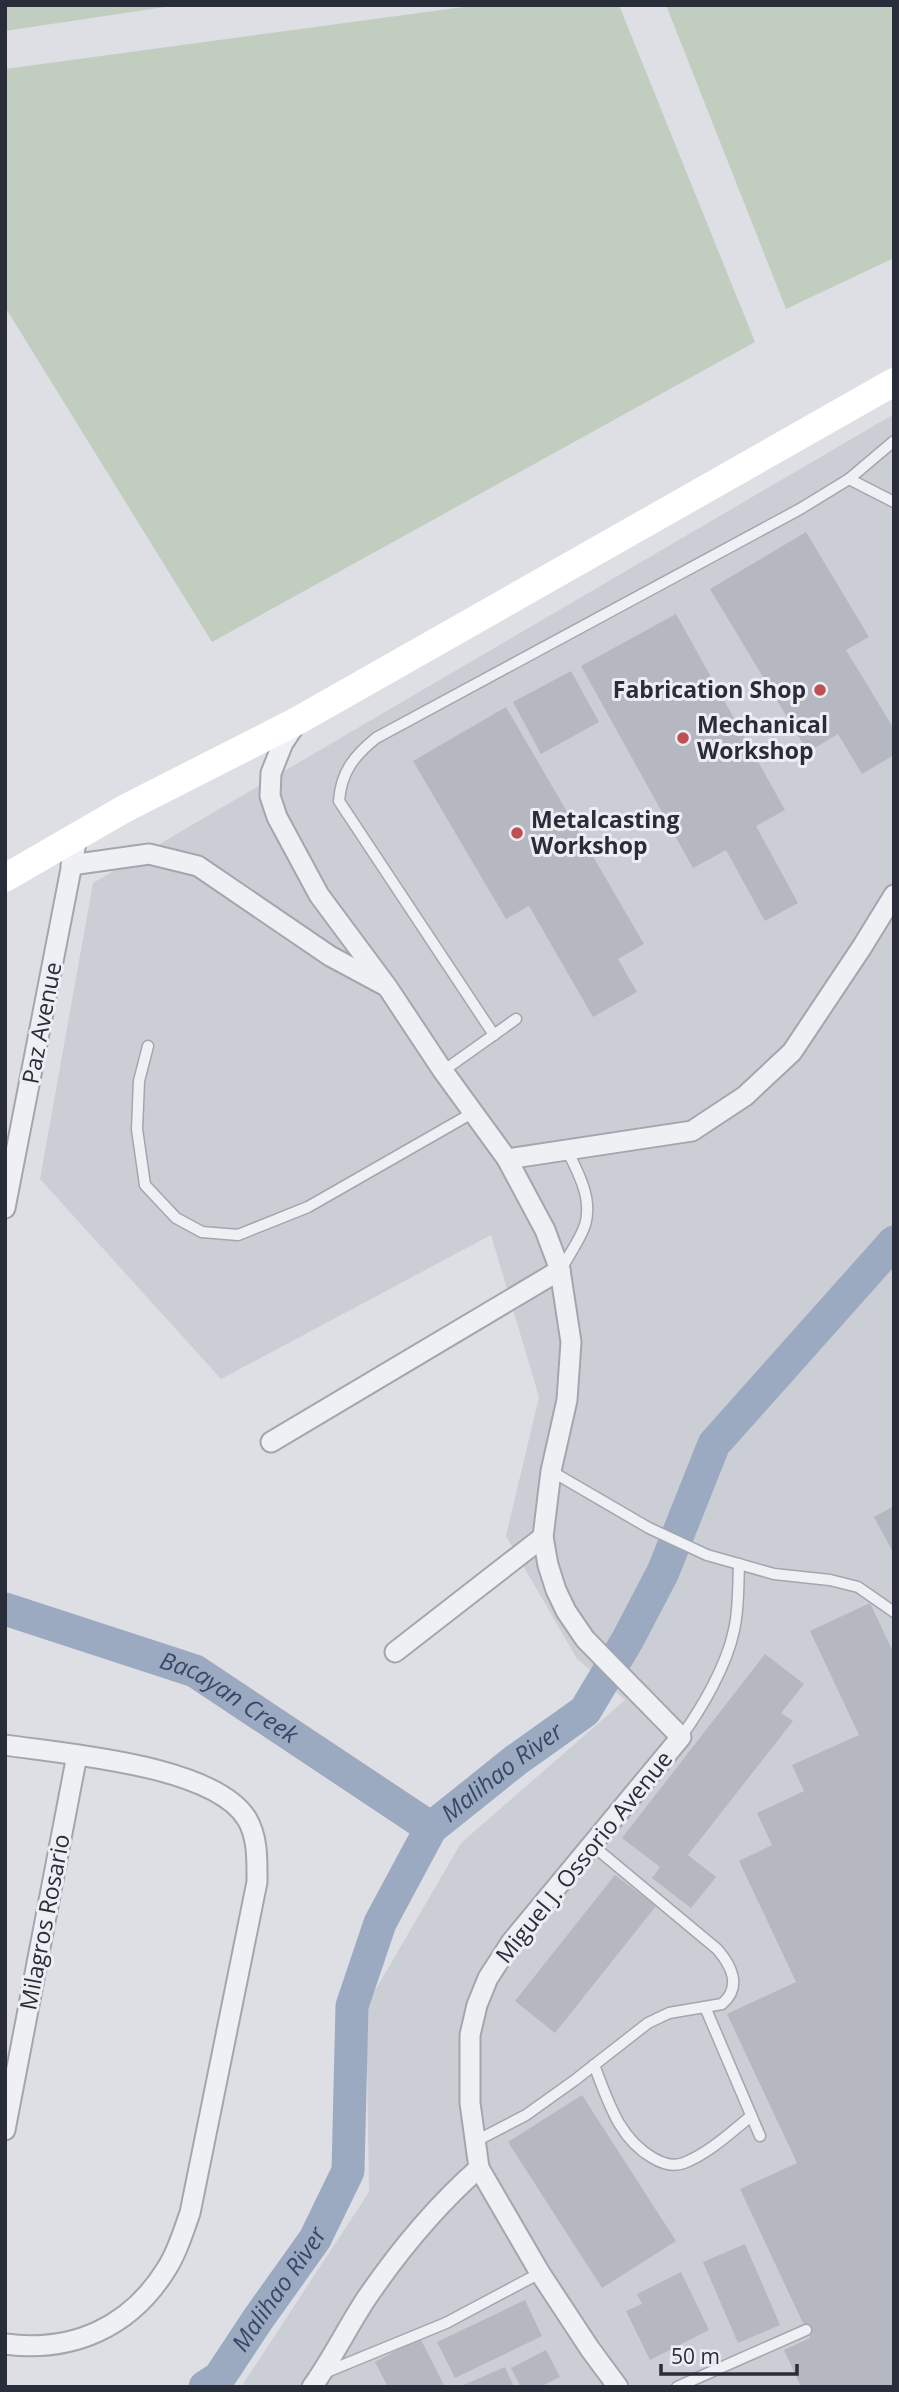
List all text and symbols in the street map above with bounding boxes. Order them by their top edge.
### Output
place label: Fabrication Shop [613,673,806,705]
marker: Fabrication Shop [812,682,828,698]
place label: Mechanical Workshop [697,708,828,766]
marker: Mechanical Workshop [675,730,691,746]
place label: Metalcasting Workshop [531,803,679,861]
marker: Metalcasting Workshop [509,825,525,841]
street label: Paz Avenue [14,959,69,1086]
water label: Bacayan Creek [156,1643,306,1751]
water label: Malihao River [434,1713,570,1829]
street label: Miguel J. Ossorio Avenue [487,1743,679,1969]
street label: Milagros Rosario [11,1831,77,2013]
water label: Malihao River [223,2220,334,2357]
scale bar [661,2332,797,2376]
text: 50 m [671,2342,720,2370]

